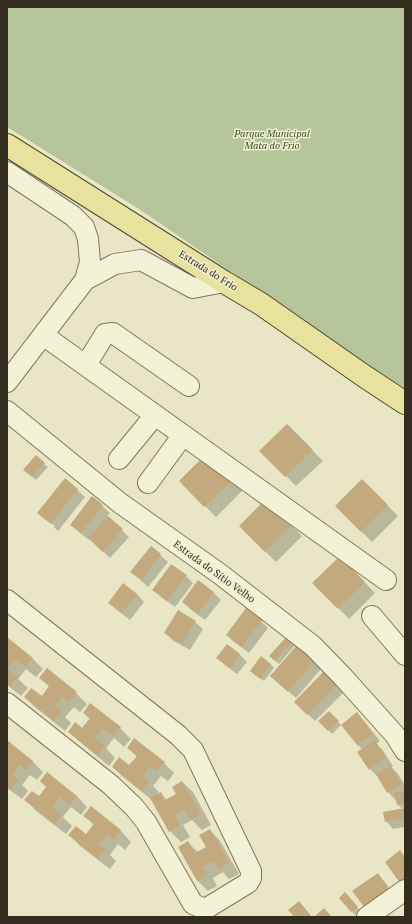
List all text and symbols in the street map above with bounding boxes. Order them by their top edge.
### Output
park label: Parque Municipal Mata do Frio [234,128,310,152]
street label: Estrada do Frio [176,248,240,294]
street label: Estrada do Sítio Velho [171,538,257,606]

